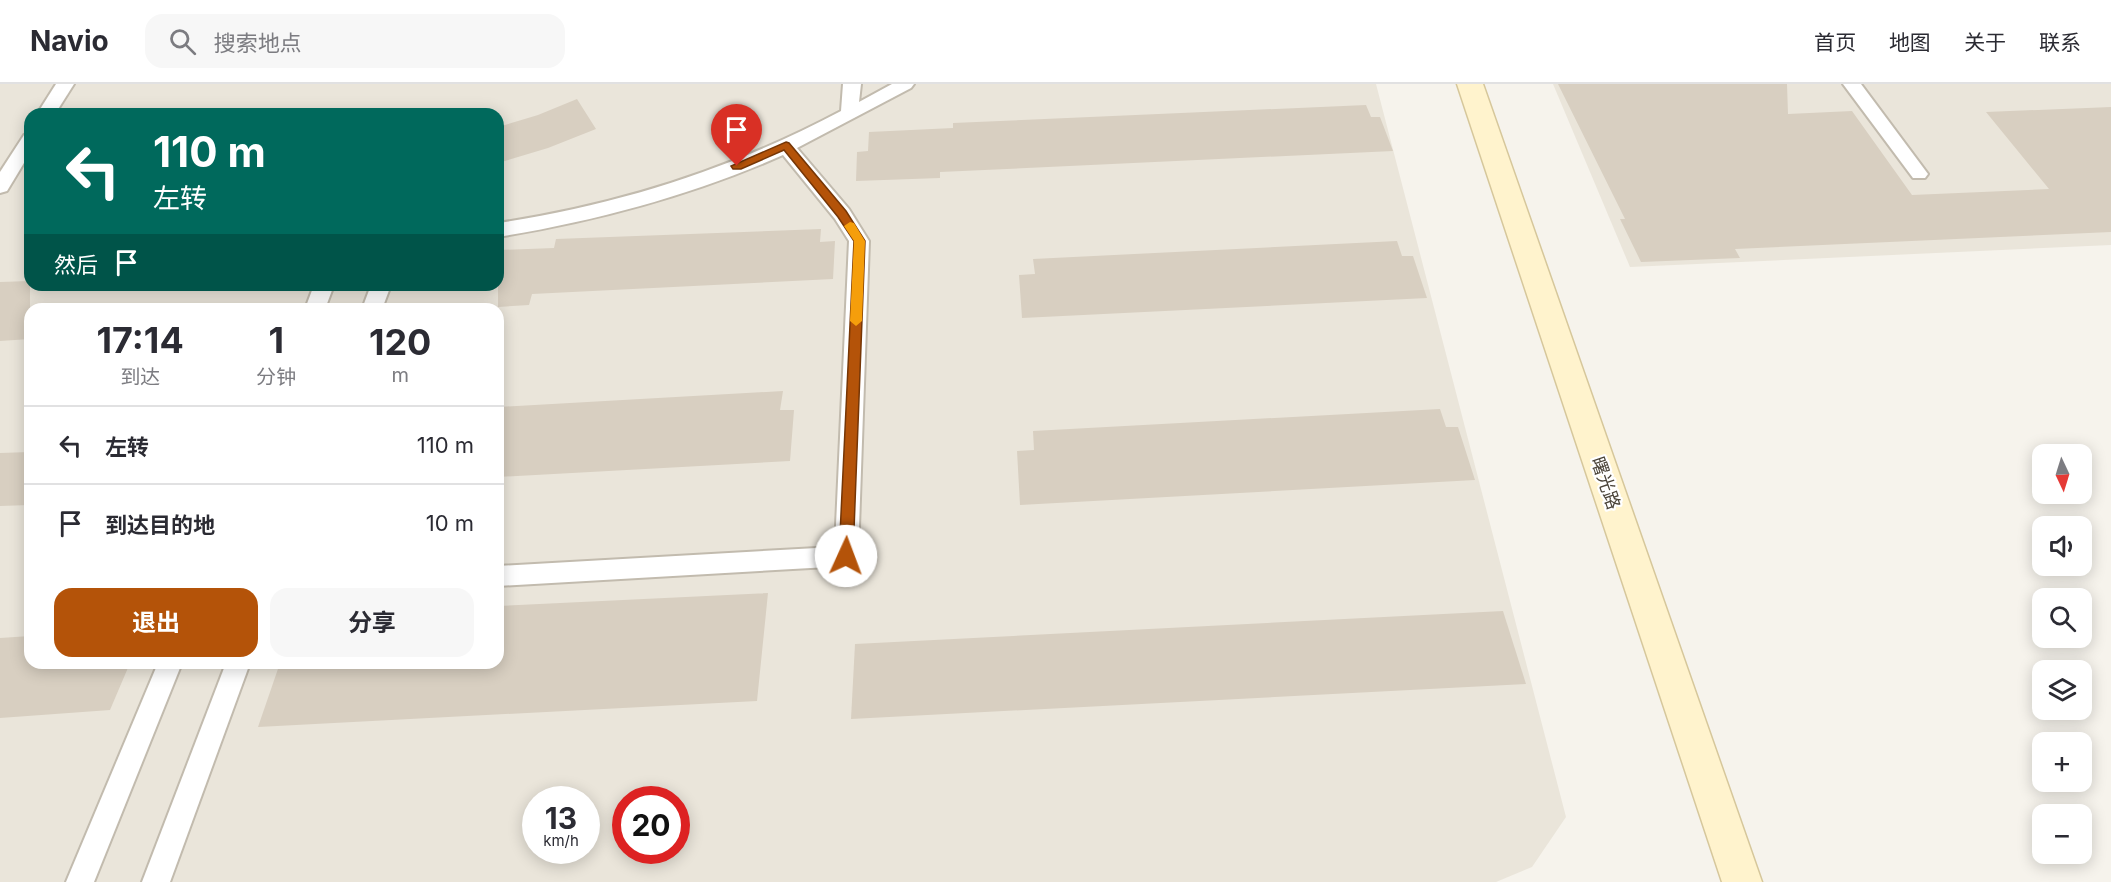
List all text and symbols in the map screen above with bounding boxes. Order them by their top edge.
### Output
search box [145,14,565,68]
text: Navio [30,24,109,58]
icon: search [166,25,199,58]
text: 搜索地点 [214,30,302,56]
text: 首页 [1814,30,1856,55]
text: 地图 [1889,30,1931,55]
text: 关于 [1964,30,2006,55]
text: 联系 [2039,30,2081,55]
pin [711,104,762,166]
icon: arrive [720,113,753,146]
text: 110 m [153,126,266,177]
icon: left [54,132,132,210]
text: 左转 [153,182,207,215]
icon: arrive [110,246,143,279]
text: 然后 [54,252,98,278]
text: 17:14 [97,318,184,362]
text: 1 [269,318,284,362]
text: 120 [369,320,431,364]
text: m [391,363,409,387]
text: 到达 [120,365,160,389]
text: 分钟 [256,365,296,389]
icon: left [54,429,87,462]
text: 110 m [417,432,474,458]
text: 左转 [105,434,149,460]
north arrow [2032,444,2092,504]
map controls [2032,444,2092,864]
street label: 曙光路 [1587,454,1625,512]
icon: arrive [54,507,87,540]
text: 10 m [426,510,474,536]
text: 到达目的地 [105,512,215,538]
button: sound [2032,516,2092,576]
position arrow [814,524,878,588]
button: 退出 [54,588,258,657]
button: 分享 [270,588,474,657]
button: search [2032,588,2092,648]
button: layers [2032,660,2092,720]
button: + [2032,732,2092,792]
speed limit sign: 20 [612,786,690,864]
text: 13 [545,800,577,836]
button: − [2032,804,2092,864]
text: km/h [543,831,579,850]

